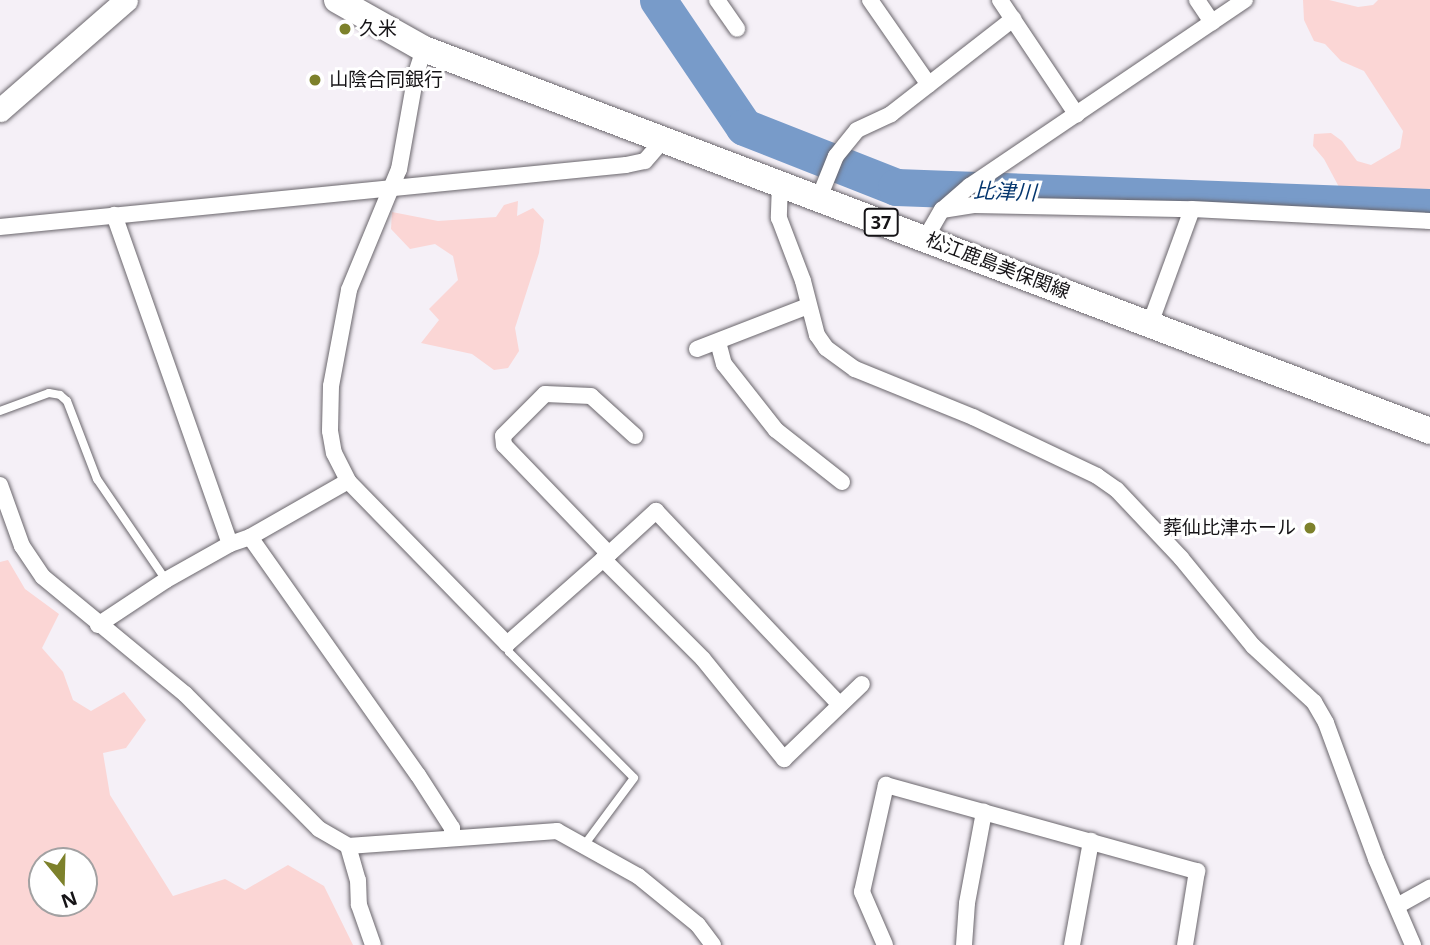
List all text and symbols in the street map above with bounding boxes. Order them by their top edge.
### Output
place label: 久米 [359,18,397,40]
marker: 久米 [337,21,353,37]
place label: 山陰合同銀行 [329,69,443,91]
marker: 山陰合同銀行 [307,72,323,88]
water label: 比津川 [973,177,1037,205]
road number: 37 [864,208,898,236]
street label: 松江鹿島美保関線 [923,228,1073,304]
place label: 葬仙比津ホール [1163,517,1296,539]
marker: 葬仙比津ホール [1302,520,1318,536]
north arrow [28,847,98,917]
text: N [58,885,81,915]

